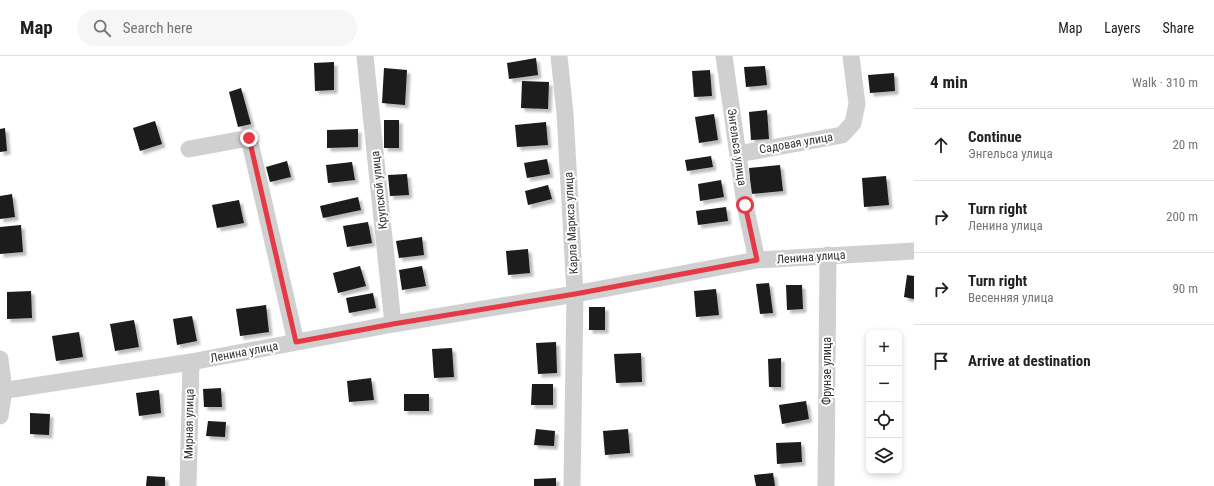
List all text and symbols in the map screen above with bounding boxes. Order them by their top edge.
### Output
search box [77,10,357,46]
text: Map [20,16,53,39]
icon: search [91,17,113,39]
text: Search here [123,19,193,37]
text: Map [1058,20,1082,36]
text: Layers [1104,20,1141,36]
text: Share [1163,20,1194,36]
text: 4 min [930,72,968,92]
text: Walk · 310 m [1132,75,1198,90]
street label: Энгельса улица [725,107,749,187]
text: Continue [968,128,1022,146]
route end [240,129,258,147]
street label: Садовая улица [758,130,834,156]
icon: ahead [930,134,952,156]
text: 20 m [1172,137,1198,152]
text: Энгельса улица [968,146,1053,161]
street label: Крупской улица [368,150,390,230]
street label: Карла Маркса улица [561,171,581,275]
route start [736,196,754,214]
text: Turn right [968,200,1027,218]
icon: right [930,206,952,228]
text: 200 m [1166,209,1198,224]
text: Ленина улица [968,218,1043,233]
street label: Ленина улица [776,248,846,266]
text: Turn right [968,272,1027,290]
icon: right [930,278,952,300]
text: 90 m [1172,281,1198,296]
text: Весенняя улица [968,290,1054,305]
map controls [866,330,902,474]
button: + [866,330,902,366]
street label: Фрунзе улица [820,337,834,405]
street label: Ленина улица [209,339,279,365]
icon: arrive [930,350,952,372]
text: Arrive at destination [968,352,1091,370]
button: − [866,366,902,402]
street label: Мирная улица [181,388,197,459]
button: locate [866,402,902,438]
button: layers [866,438,902,474]

